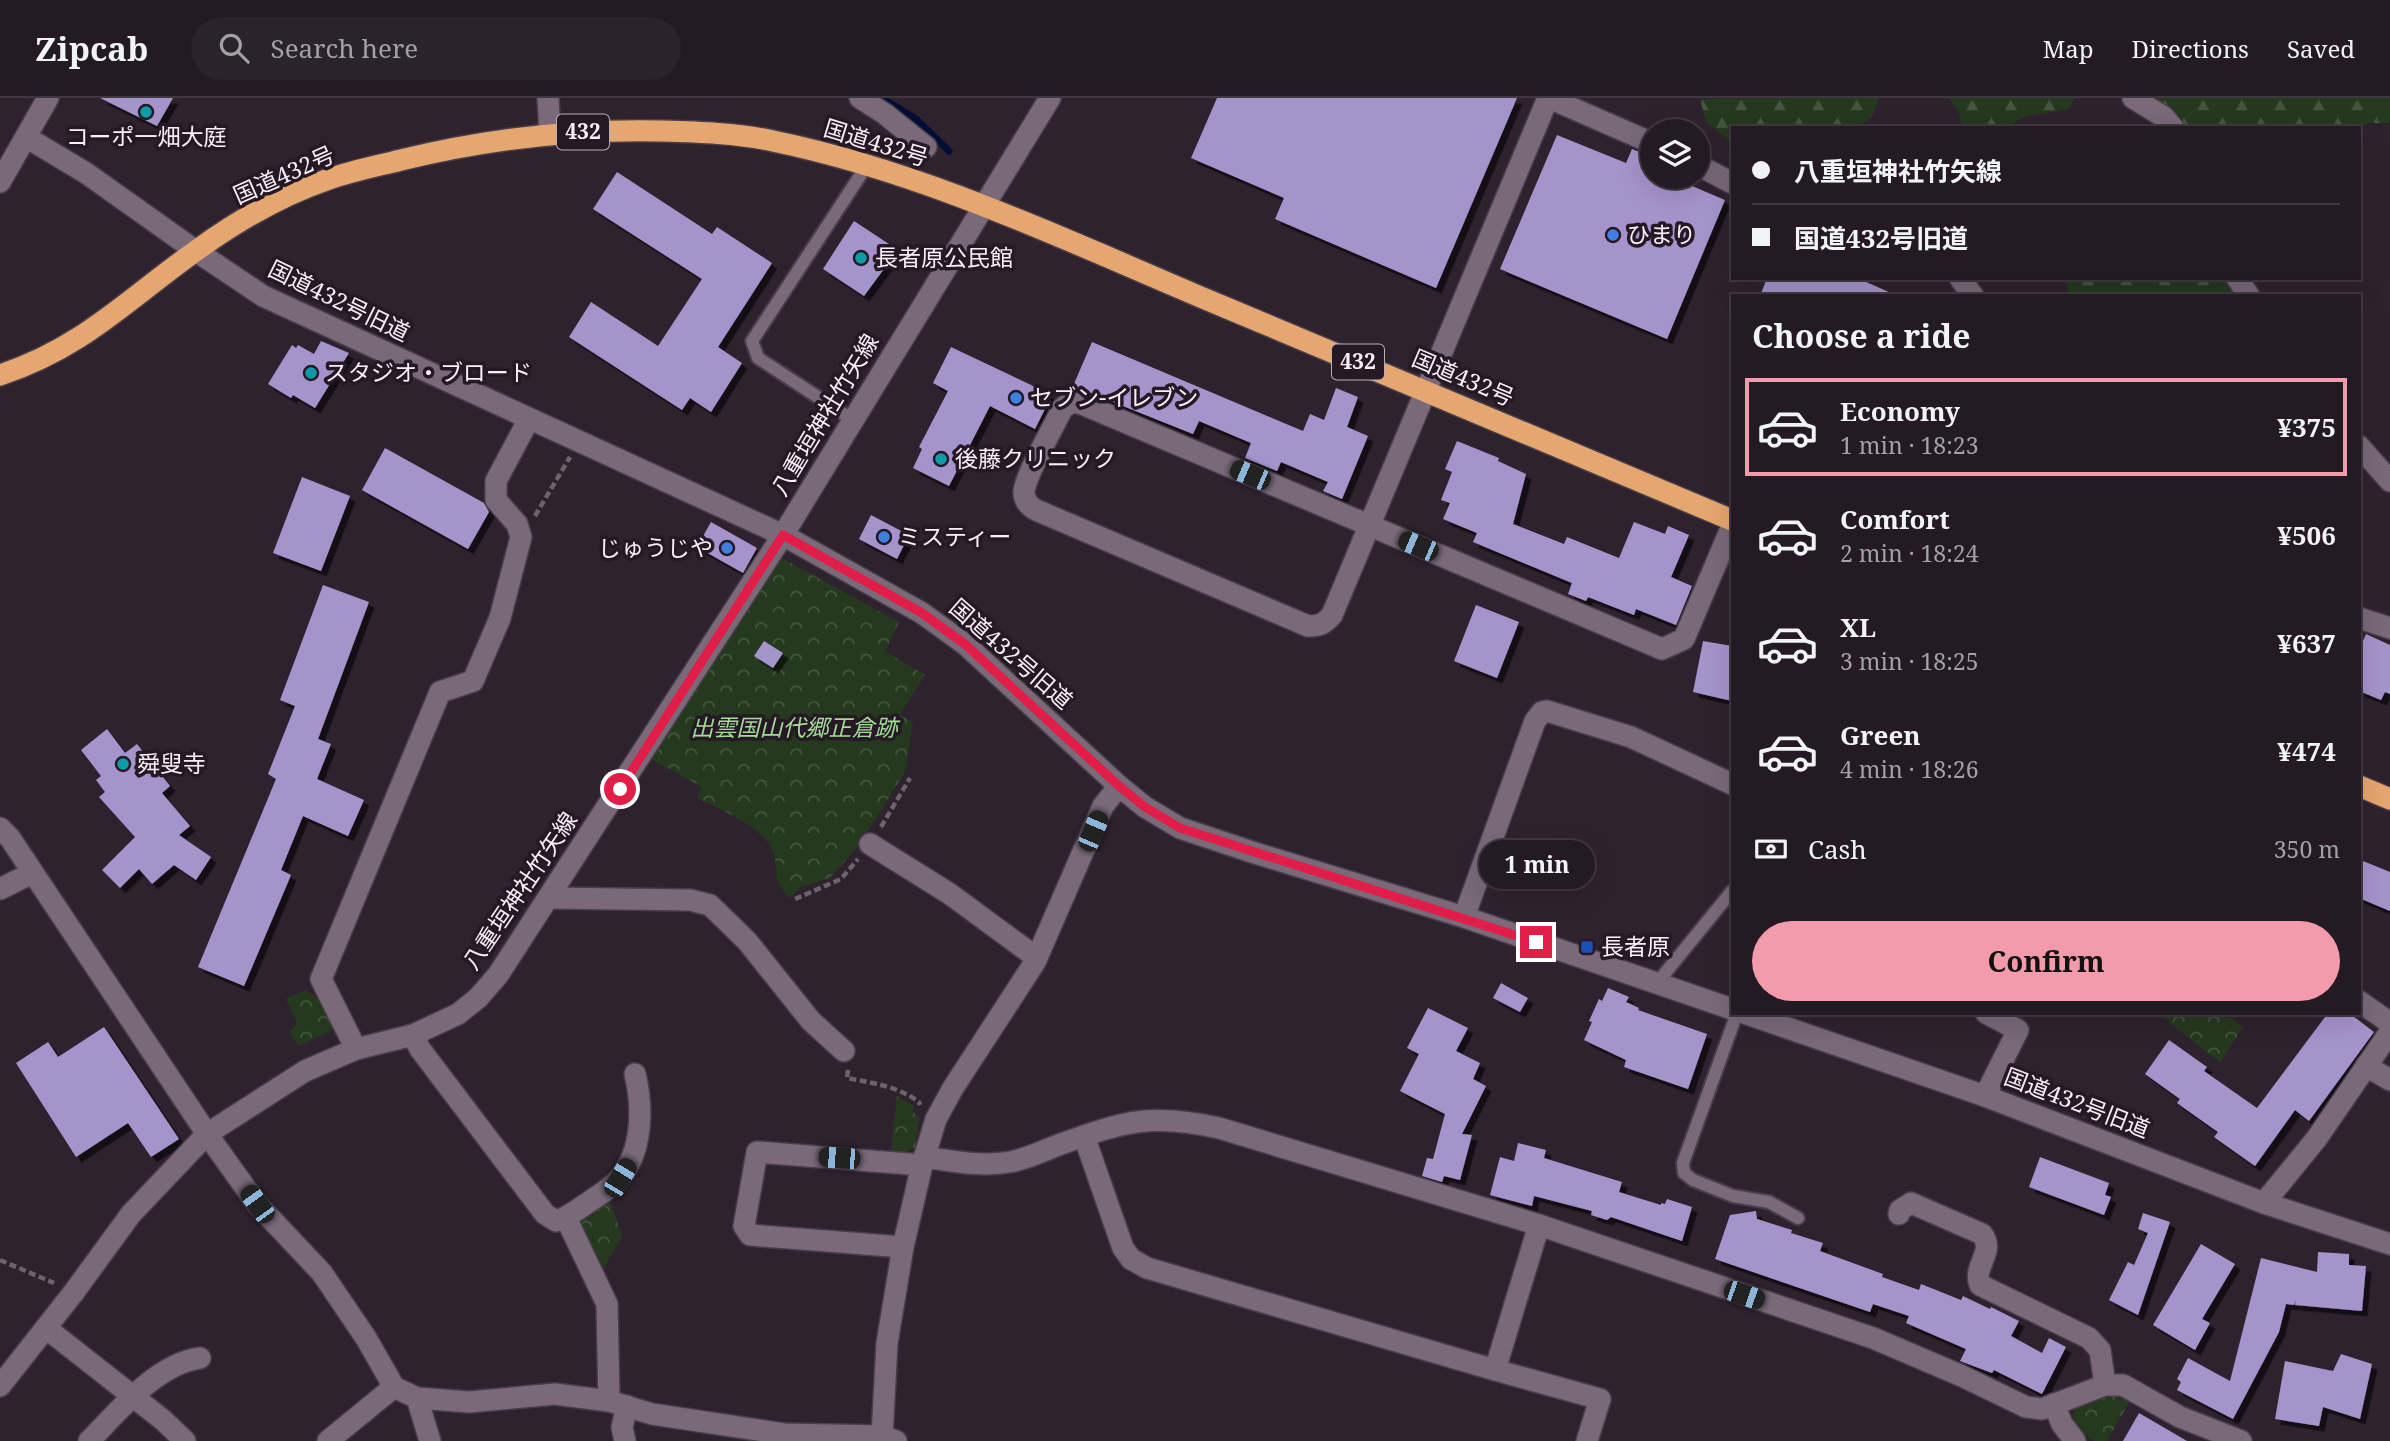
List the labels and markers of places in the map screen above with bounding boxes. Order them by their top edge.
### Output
marker: コーポ一畑大庭 [138,104,154,120]
place label: コーポ一畑大庭 [66,120,227,152]
place label: ひまり [1627,218,1696,250]
marker: ひまり [1605,227,1621,243]
place label: 長者原公民館 [875,241,1013,273]
marker: 長者原公民館 [853,250,869,266]
place label: スタジオ・ブロード [325,356,532,388]
marker: スタジオ・ブロード [303,365,319,381]
place label: セブン-イレブン [1030,381,1198,413]
marker: セブン-イレブン [1008,390,1024,406]
place label: 後藤クリニック [955,442,1116,474]
marker: 後藤クリニック [933,451,949,467]
place label: ミスティー [898,520,1012,552]
marker: ミスティー [876,529,892,545]
place label: じゅうじや [598,531,713,563]
marker: じゅうじや [719,540,735,556]
place label: 舜叟寺 [137,747,206,779]
marker: 舜叟寺 [115,756,131,772]
place label: 長者原 [1601,930,1670,962]
marker: 長者原 [1579,939,1595,955]

